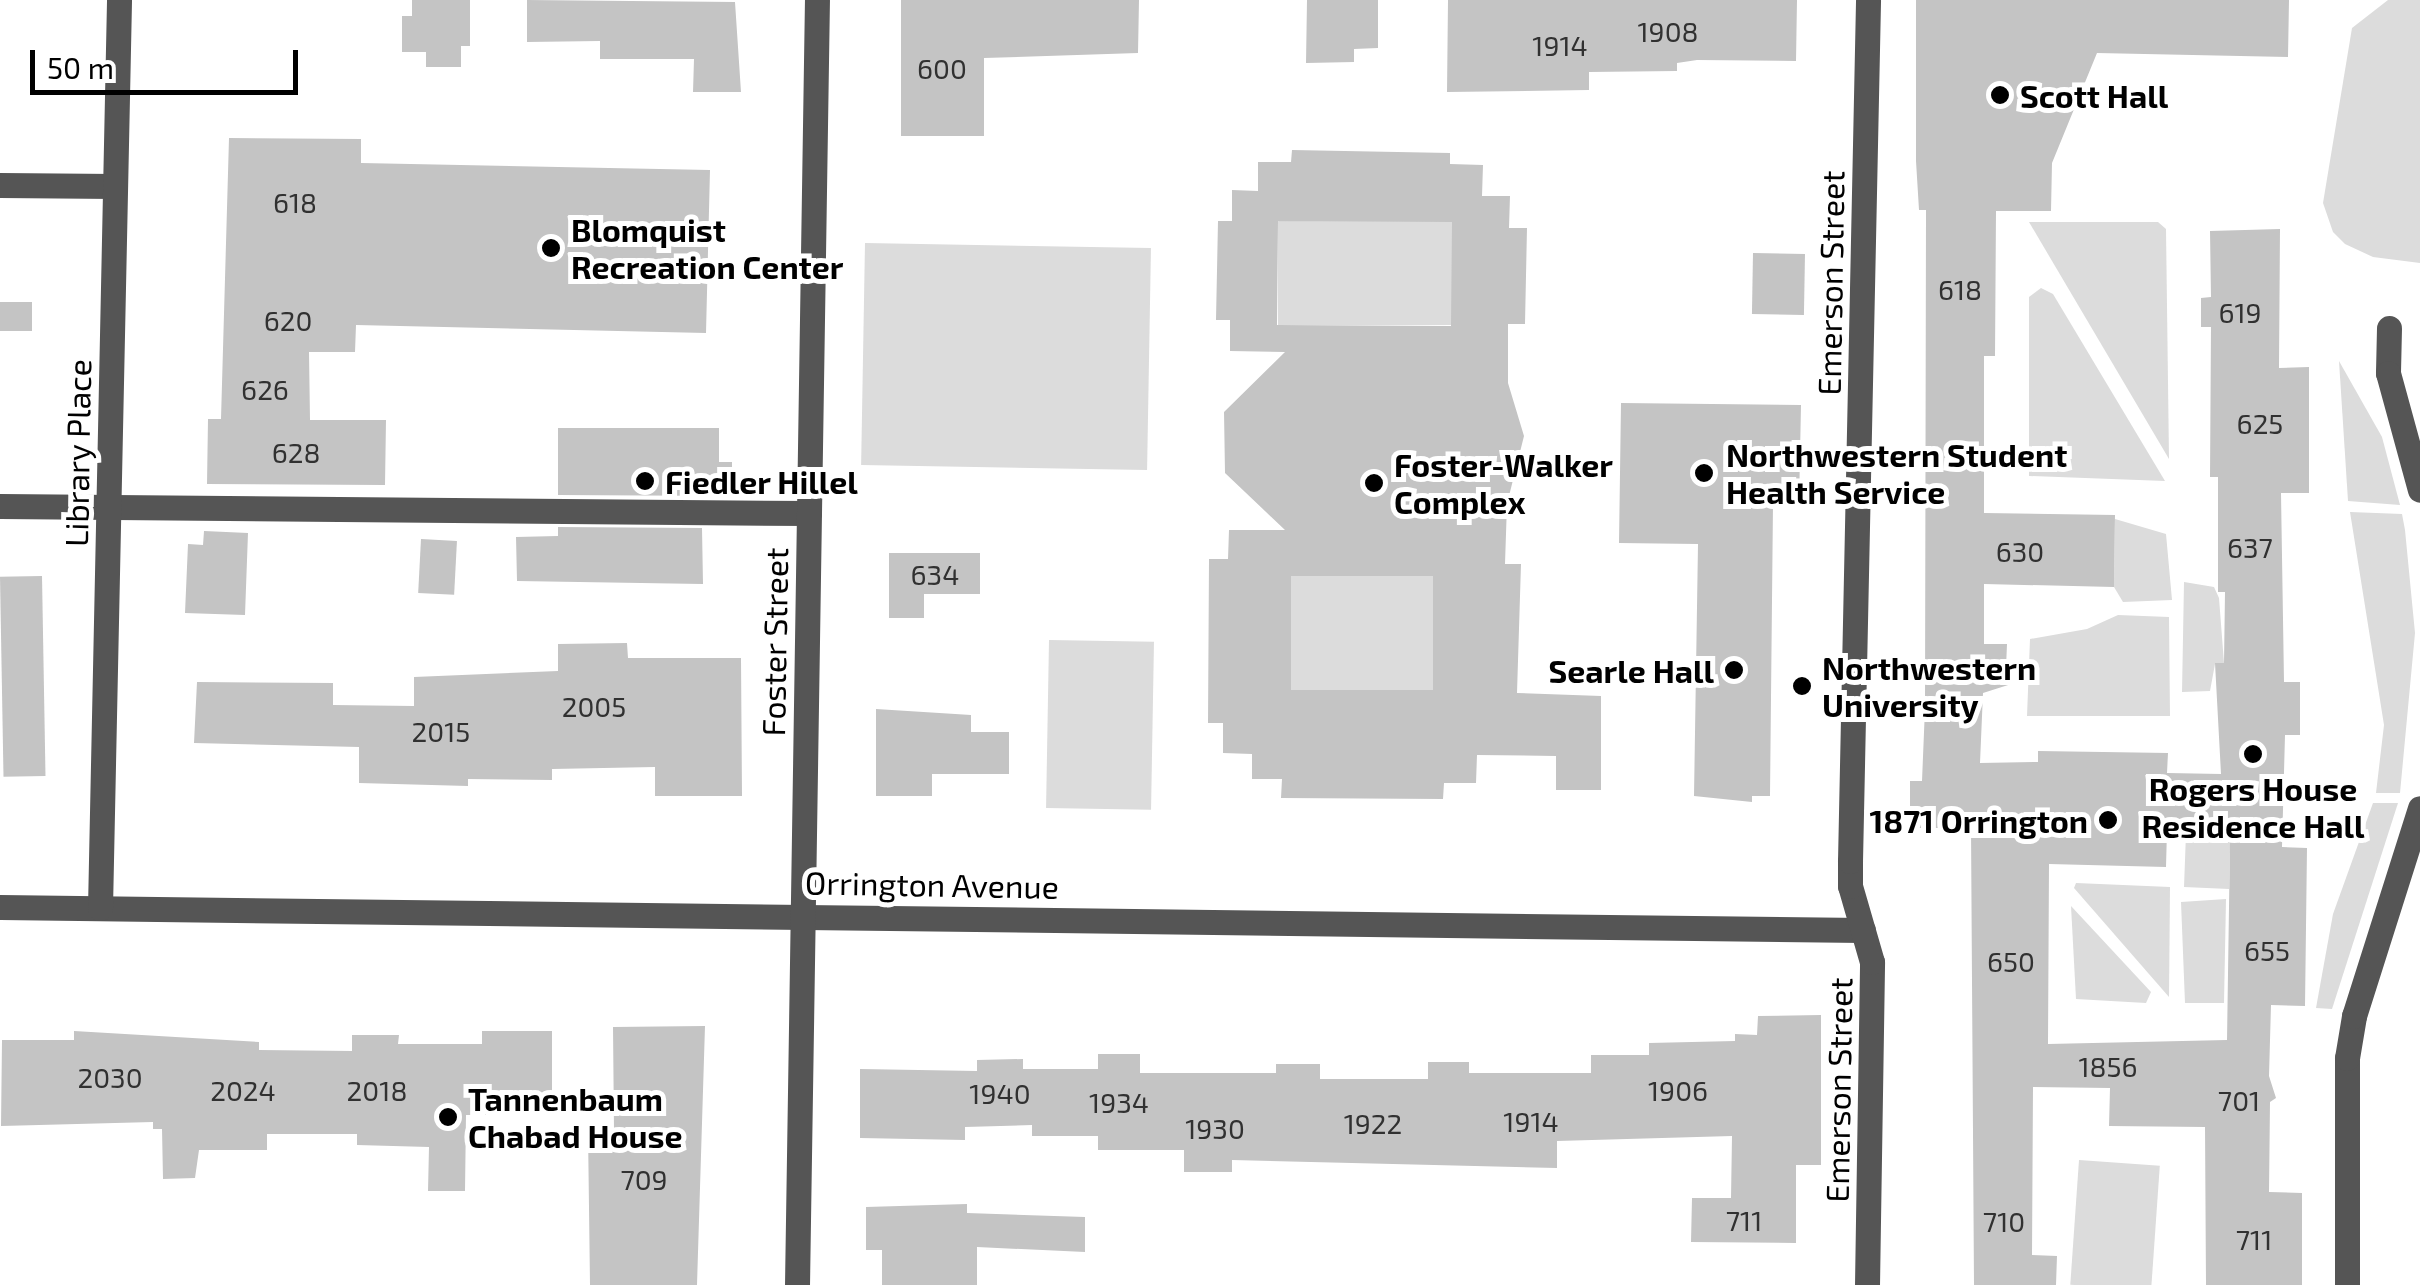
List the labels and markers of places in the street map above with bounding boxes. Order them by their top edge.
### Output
place label: Scott Hall [2020,76,2168,114]
marker: Scott Hall [1989,84,2011,106]
place label: Blomquist Recreation Center [571,211,843,286]
marker: Blomquist Recreation Center [540,237,562,259]
place label: Northwestern Student Health Service [1726,436,2067,511]
place label: Foster-Walker Complex [1394,446,1613,521]
marker: Northwestern Student Health Service [1691,460,1717,486]
place label: Fiedler Hillel [665,462,858,500]
marker: Fiedler Hillel [634,470,656,492]
marker: Foster-Walker Complex [1363,472,1385,494]
place label: Northwestern University [1822,649,2036,724]
place label: Searle Hall [1548,651,1714,689]
marker: Searle Hall [1723,659,1745,681]
marker: Northwestern University [1791,675,1813,697]
marker: Rogers House Residence Hall [2242,743,2264,765]
place label: Rogers House Residence Hall [2141,770,2365,845]
place label: 1871 Orrington [1869,801,2088,839]
marker: 1871 Orrington [2097,809,2119,831]
place label: Tannenbaum Chabad House [468,1080,683,1155]
marker: Tannenbaum Chabad House [437,1106,459,1128]

